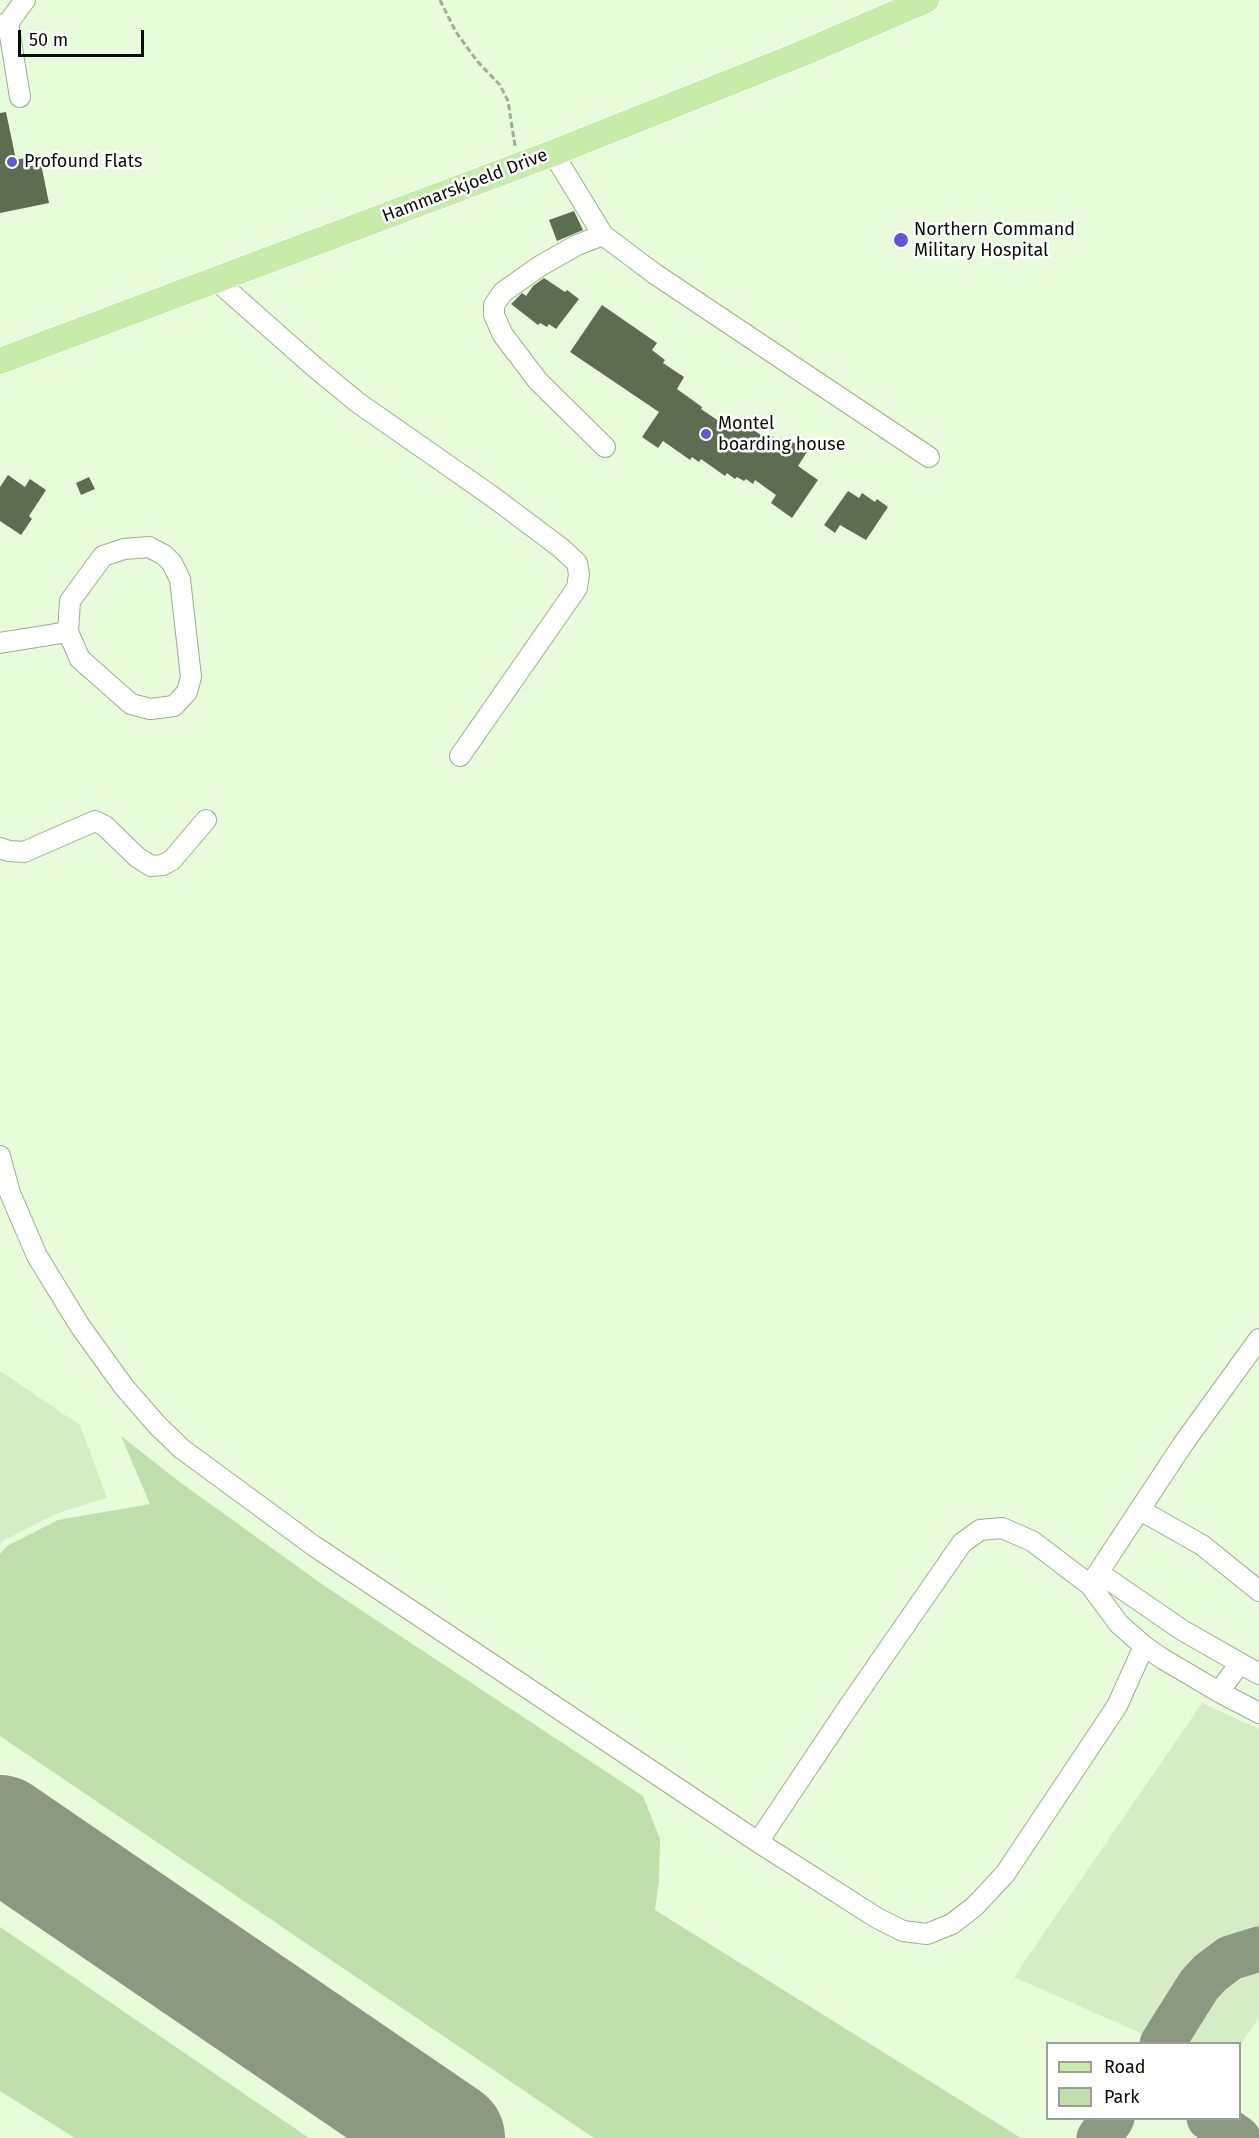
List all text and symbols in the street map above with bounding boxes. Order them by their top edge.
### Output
scale bar [21,18,147,56]
text: 50 m [29,29,68,51]
street label: Hammarskjoeld Drive [379,145,551,227]
place label: Profound Flats [24,151,142,173]
marker: Profound Flats [5,155,19,169]
place label: Northern Command Military Hospital [914,219,1075,262]
marker: Northern Command Military Hospital [892,231,910,249]
place label: Montel boarding house [718,413,845,456]
marker: Montel boarding house [699,427,713,441]
legend [1046,2042,1241,2120]
text: Road [1104,2056,1146,2078]
text: Park [1104,2086,1139,2108]

